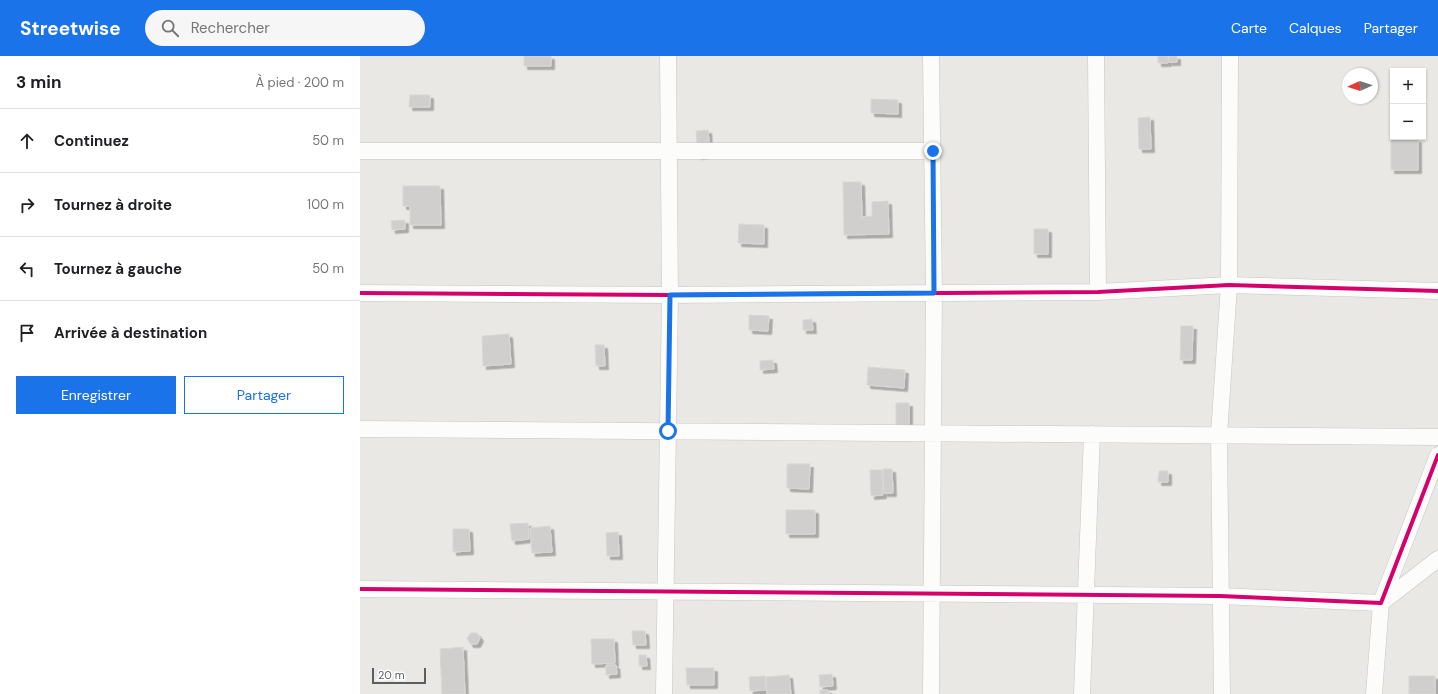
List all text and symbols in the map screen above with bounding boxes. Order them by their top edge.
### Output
search box [145,10,425,46]
text: Streetwise [20,16,121,41]
icon: search [159,17,181,39]
text: Rechercher [191,18,270,38]
text: Carte [1231,19,1267,37]
text: Calques [1289,19,1342,37]
text: Partager [1364,19,1418,37]
north arrow [1342,68,1378,104]
map controls [1390,68,1426,140]
button: + [1390,68,1426,104]
text: 3 min [16,71,61,93]
text: À pied · 200 m [255,74,344,91]
button: − [1390,104,1426,140]
icon: ahead [16,130,38,152]
text: Continuez [54,131,129,151]
text: 50 m [312,132,344,149]
route end [924,142,942,160]
icon: right [16,194,38,216]
text: Tournez à droite [54,195,172,215]
text: 100 m [307,196,344,213]
icon: left [16,258,38,280]
text: Tournez à gauche [54,259,182,279]
text: 50 m [312,260,344,277]
icon: arrive [16,322,38,344]
text: Arrivée à destination [54,323,207,343]
button: Enregistrer [16,376,176,414]
button: Partager [184,376,344,414]
route start [659,422,677,440]
scale bar [372,666,426,685]
text: 20 m [378,668,404,682]

